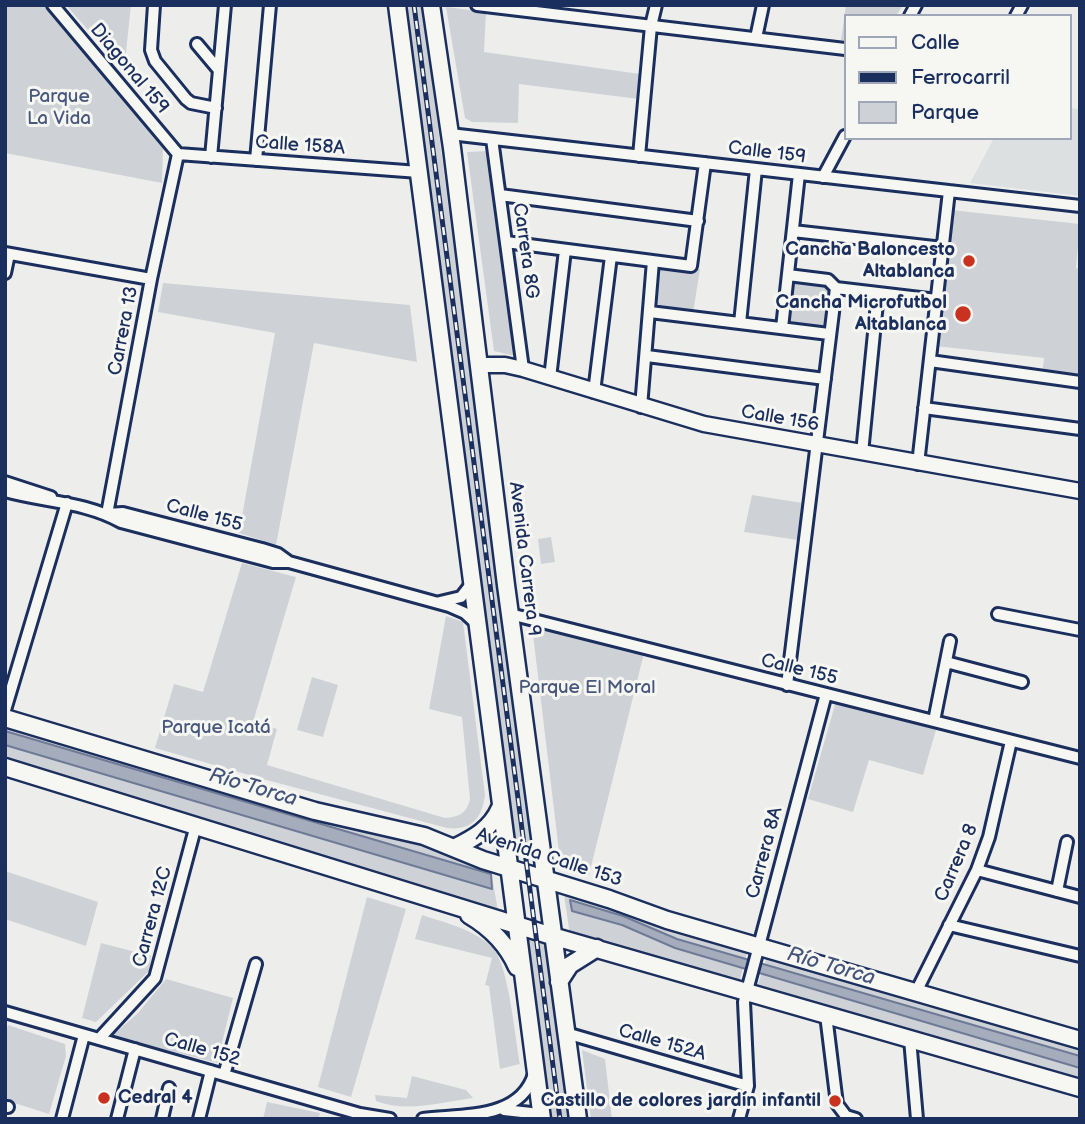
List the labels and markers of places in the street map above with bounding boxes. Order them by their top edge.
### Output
place label: Cancha Baloncesto Altablanca [785,239,955,283]
marker: Cancha Baloncesto Altablanca [961,253,977,269]
place label: Cancha Microfutbol Altablanca [775,292,947,336]
marker: Cancha Microfutbol Altablanca [953,304,973,324]
place label: Cedral 4 [118,1087,193,1109]
marker: Cedral 4 [96,1090,112,1106]
place label: Castillo de colores jardín infantil [541,1090,821,1112]
marker: Castillo de colores jardín infantil [827,1093,843,1109]

